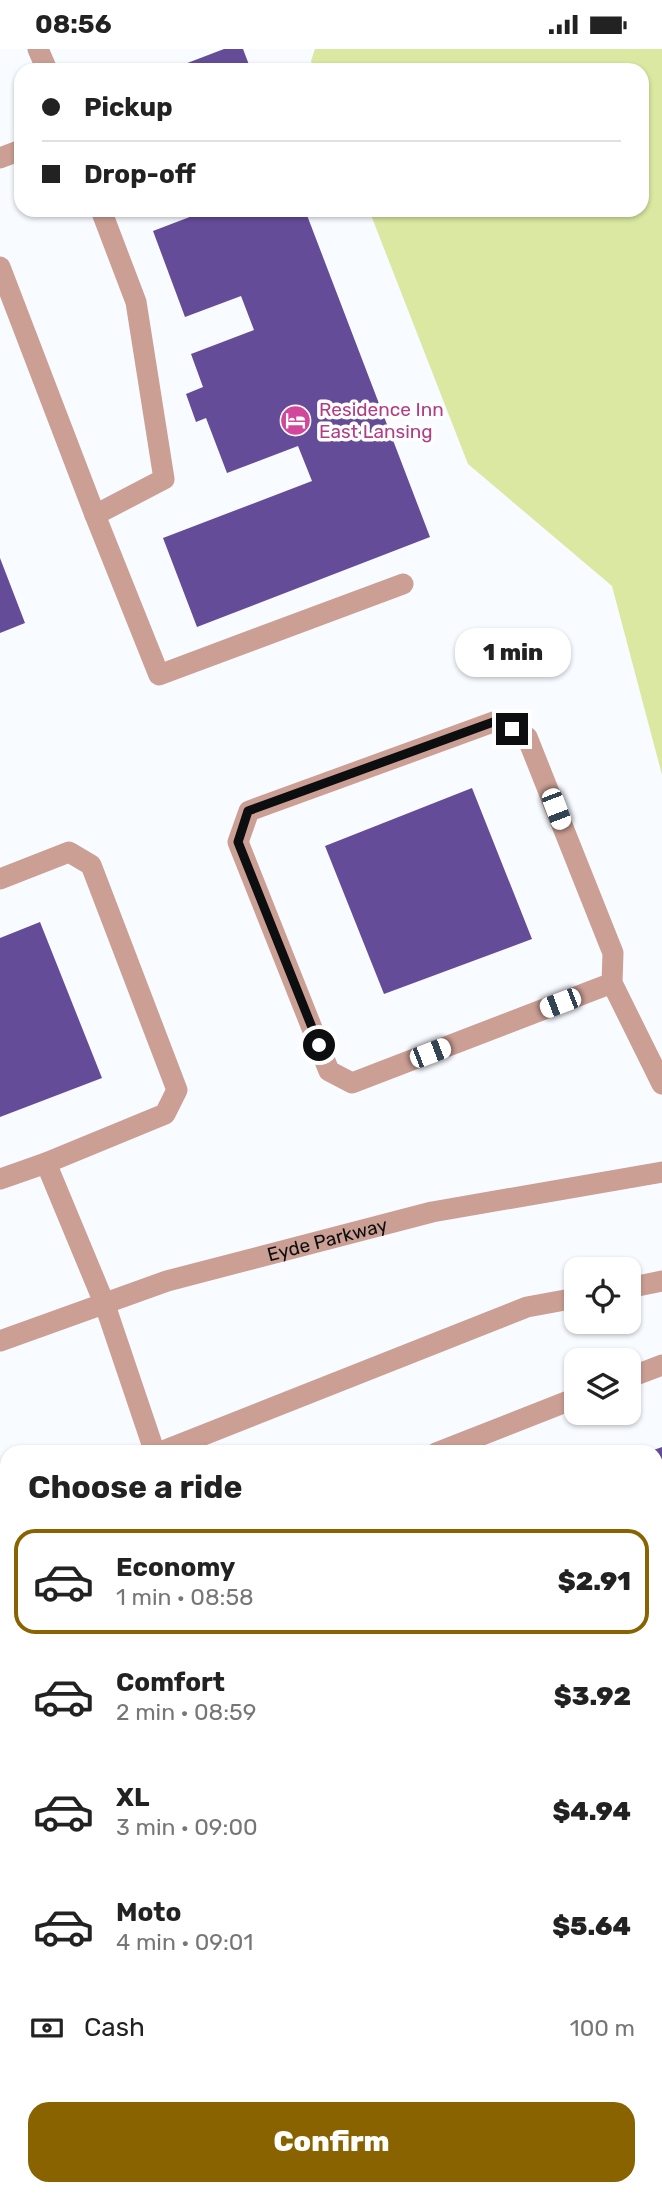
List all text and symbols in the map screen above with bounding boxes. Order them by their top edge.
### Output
text: 08:56 [35,9,112,40]
text: Pickup [84,92,173,123]
text: Drop-off [84,159,196,190]
place label: Residence Inn East Lansing [319,398,444,443]
hotel icon: Residence Inn East Lansing [279,403,313,437]
callout: 1 min [454,627,570,677]
text: 1 min [483,638,543,666]
route end [496,713,528,745]
car [539,786,574,832]
car [537,986,584,1020]
route start [303,1029,335,1061]
car [407,1036,454,1070]
street label: Eyde Parkway [265,1213,390,1266]
map controls [564,1257,641,1425]
button: locate [564,1257,641,1334]
button: layers [564,1348,641,1425]
text: Choose a ride [28,1468,242,1506]
icon: car [32,1550,95,1613]
text: Economy [116,1552,235,1583]
text: $2.91 [558,1566,631,1597]
text: 1 min · 08:58 [116,1583,254,1611]
icon: car [32,1665,95,1728]
text: Comfort [116,1667,225,1698]
text: $3.92 [554,1681,631,1712]
text: 2 min · 08:59 [116,1698,256,1726]
icon: car [32,1780,95,1843]
text: XL [116,1782,149,1813]
text: $4.94 [552,1796,631,1827]
text: 3 min · 09:00 [116,1813,258,1841]
icon: car [32,1895,95,1958]
text: Moto [116,1897,181,1928]
text: $5.64 [552,1911,631,1942]
text: 4 min · 09:01 [116,1928,253,1956]
icon: cash [28,2009,66,2047]
text: Cash [84,2012,145,2043]
text: 100 m [570,2014,635,2042]
button: Confirm [28,2102,635,2182]

